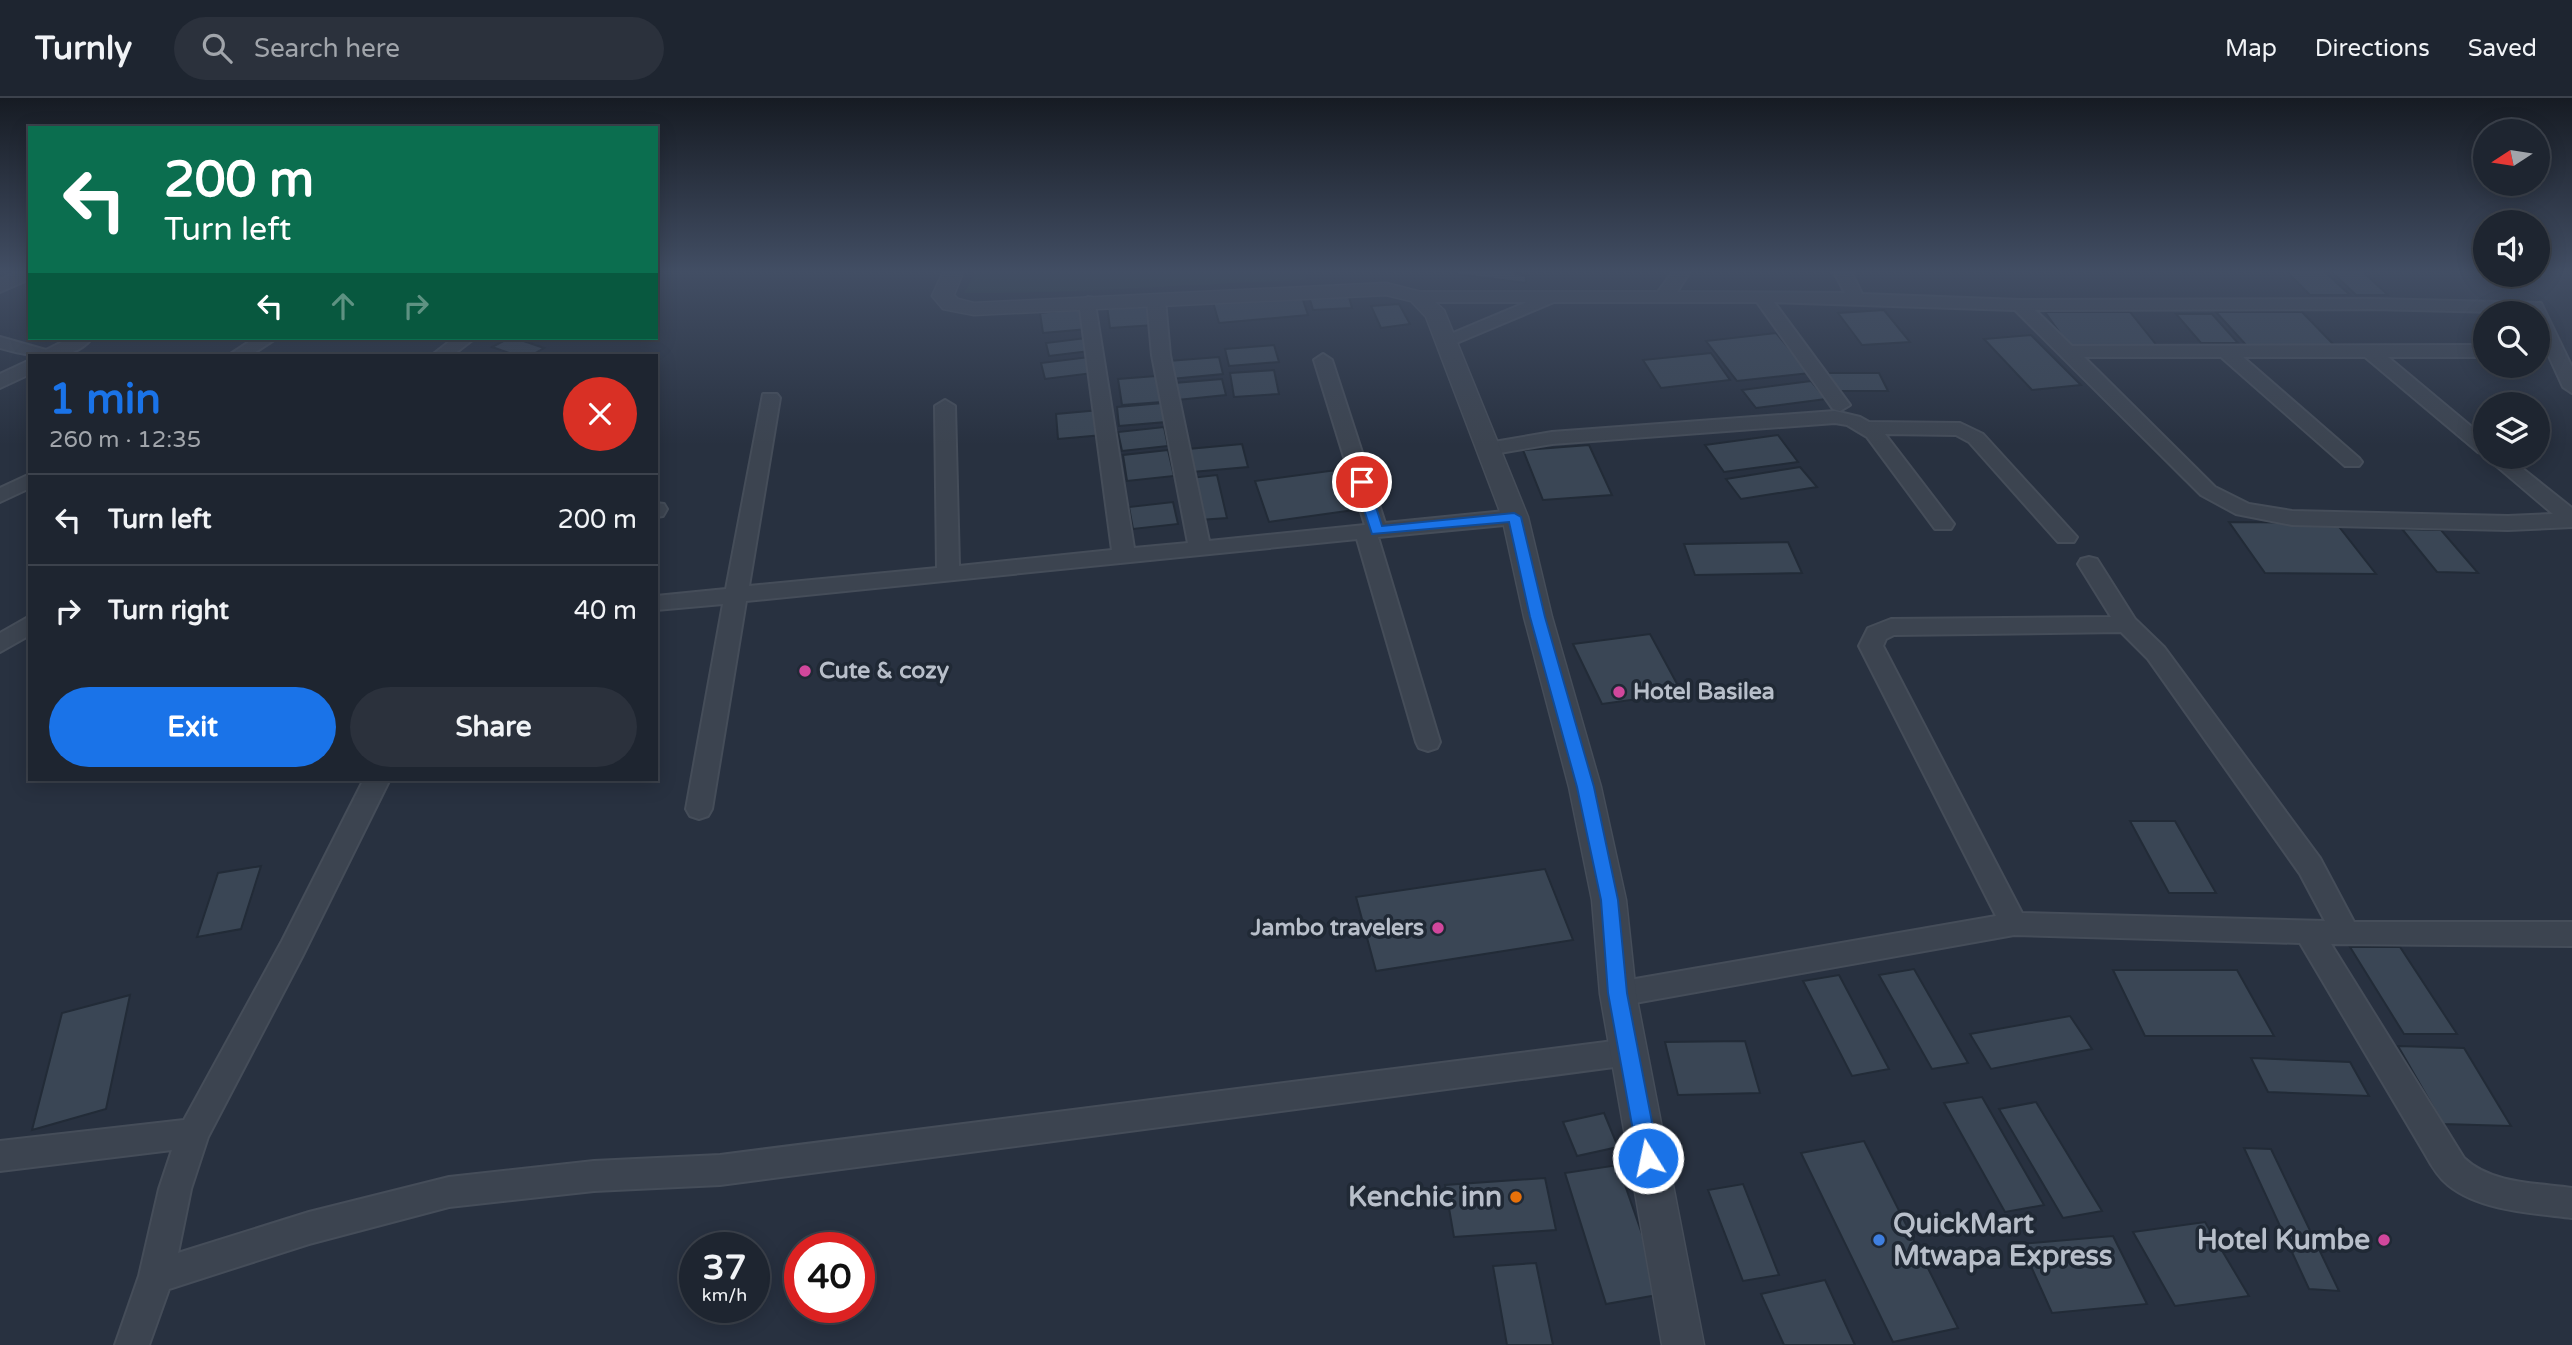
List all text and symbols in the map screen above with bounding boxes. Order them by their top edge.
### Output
search box [174,17,664,80]
text: Turnly [35,29,132,68]
icon: search [198,29,236,67]
text: Search here [254,33,400,64]
text: Map [2225,34,2277,63]
text: Directions [2315,34,2430,63]
text: Saved [2468,34,2537,63]
north arrow [2473,119,2550,196]
map controls [2473,119,2550,469]
text: 200 m [164,151,314,210]
icon: left [49,154,140,245]
button: sound [2473,210,2550,287]
text: Turn left [164,211,291,249]
icon: left [251,287,289,325]
icon: ahead [324,287,362,325]
icon: right [397,287,435,325]
button: search [2473,301,2550,378]
text: 1 min [49,374,161,425]
button: close [563,377,637,451]
button: layers [2473,392,2550,469]
text: 260 m · 12:35 [49,426,201,454]
pin [1332,452,1392,512]
icon: arrive [1343,463,1381,501]
icon: left [49,501,87,539]
text: Turn left [108,504,211,535]
text: 200 m [557,504,637,535]
icon: right [49,592,87,630]
text: Turn right [108,595,229,626]
text: 40 m [574,595,637,626]
place label: Cute & cozy [819,657,950,685]
marker: Cute & cozy [797,663,813,679]
place label: Hotel Basilea [1633,678,1775,706]
marker: Hotel Basilea [1611,684,1627,700]
button: Exit [49,687,336,767]
button: Share [350,687,637,767]
place label: Jambo travelers [1250,914,1424,942]
marker: Jambo travelers [1430,920,1446,936]
position arrow [1611,1121,1685,1195]
place label: Kenchic inn [1348,1180,1502,1214]
marker: Kenchic inn [1508,1189,1524,1205]
place label: QuickMart Mtwapa Express [1893,1207,2112,1273]
place label: Hotel Kumbe [2197,1223,2370,1257]
speed limit sign: 40 [784,1232,875,1323]
marker: QuickMart Mtwapa Express [1871,1232,1887,1248]
marker: Hotel Kumbe [2376,1232,2392,1248]
text: 37 [703,1247,746,1289]
text: km/h [702,1284,747,1306]

